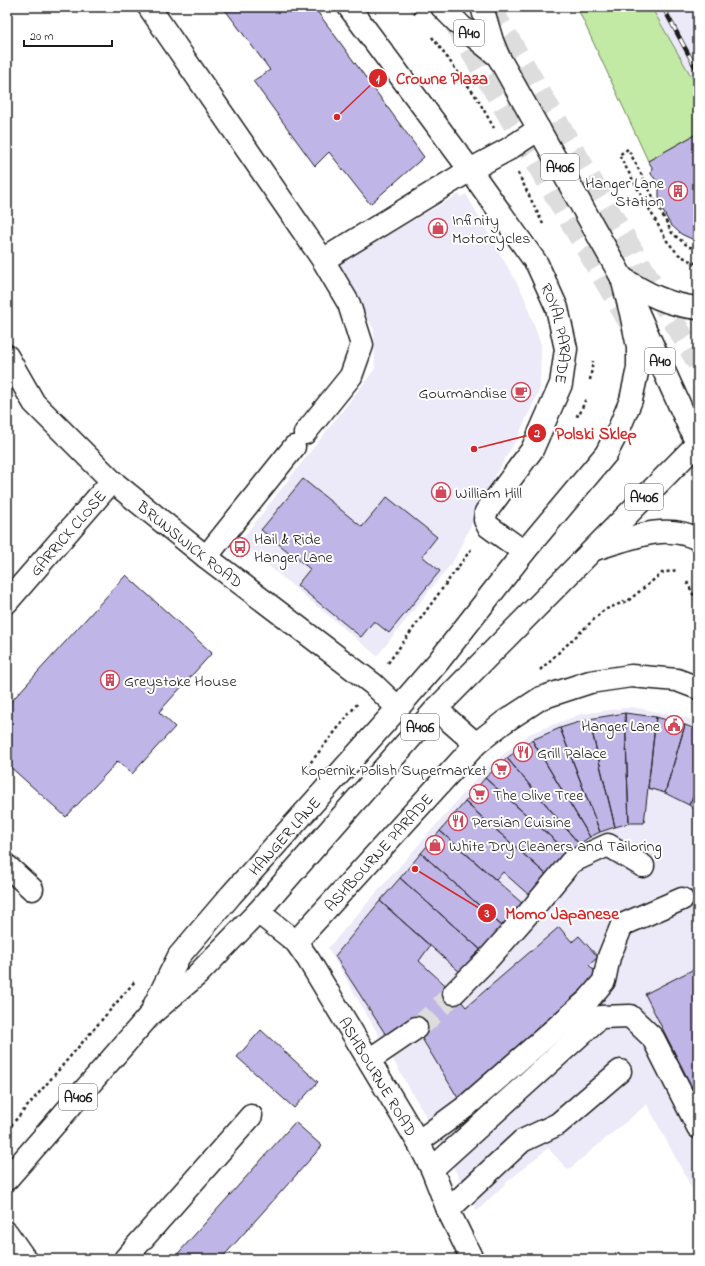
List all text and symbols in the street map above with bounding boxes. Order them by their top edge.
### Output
road number: A40 [454,20,484,46]
scale bar [24,22,112,48]
text: 20 m [30,28,53,46]
callout: Crowne Plaza [368,64,496,93]
text: Crowne Plaza [396,67,488,92]
text: 1 [376,71,380,89]
road number: A406 [541,154,579,180]
place label: Hanger Lane Station [585,172,665,214]
building icon: Hanger Lane Station [667,180,689,202]
place label: Infinity Motorcycles [452,209,530,251]
shop icon: Infinity Motorcycles [427,217,449,239]
street label: ROYAL PARADE [533,280,577,385]
road number: A40 [645,348,675,374]
cafe icon: Gourmandise [510,381,532,403]
place label: Gourmandise [418,382,508,406]
callout: Polski Sklep [527,419,645,448]
text: Polski Sklep [555,422,637,447]
text: 2 [533,425,540,443]
shop icon: William Hill [430,481,452,503]
place label: William Hill [455,482,522,506]
road number: A406 [625,484,663,510]
street label: GARRICK CLOSE [25,485,113,582]
street label: BRUNSWICK ROAD [131,495,247,595]
place label: Hail & Ride Hanger Lane [254,528,334,570]
bus stop icon: Hail & Ride Hanger Lane [229,536,251,558]
building icon: Greystoke House [99,669,121,691]
place label: Greystoke House [124,670,237,694]
road number: A406 [401,714,439,740]
public building icon: Hanger Lane [663,714,685,736]
place label: Hanger Lane [581,715,661,739]
restaurant icon: Grill Palace [512,741,534,763]
place label: Grill Palace [537,742,608,766]
supermarket icon: Kopernik Polish Supermarket [490,758,512,780]
place label: Kopernik Polish Supermarket [301,759,488,783]
supermarket icon: The Olive Tree [468,783,490,805]
place label: The Olive Tree [493,784,584,808]
street label: ASHBOURNE PARADE [319,789,440,918]
street label: HANGER LANE [244,792,327,882]
restaurant icon: Persian Cuisine [447,810,469,832]
place label: Persian Cuisine [472,811,572,835]
shop icon: White Dry Cleaners and Tailoring [424,834,446,856]
place label: White Dry Cleaners and Tailoring [449,835,662,859]
callout: Momo Japanese [477,898,627,927]
text: Momo Japanese [505,902,620,927]
text: 3 [484,905,490,923]
street label: ASHBOURNE ROAD [332,1013,422,1141]
road number: A406 [59,1084,97,1110]

